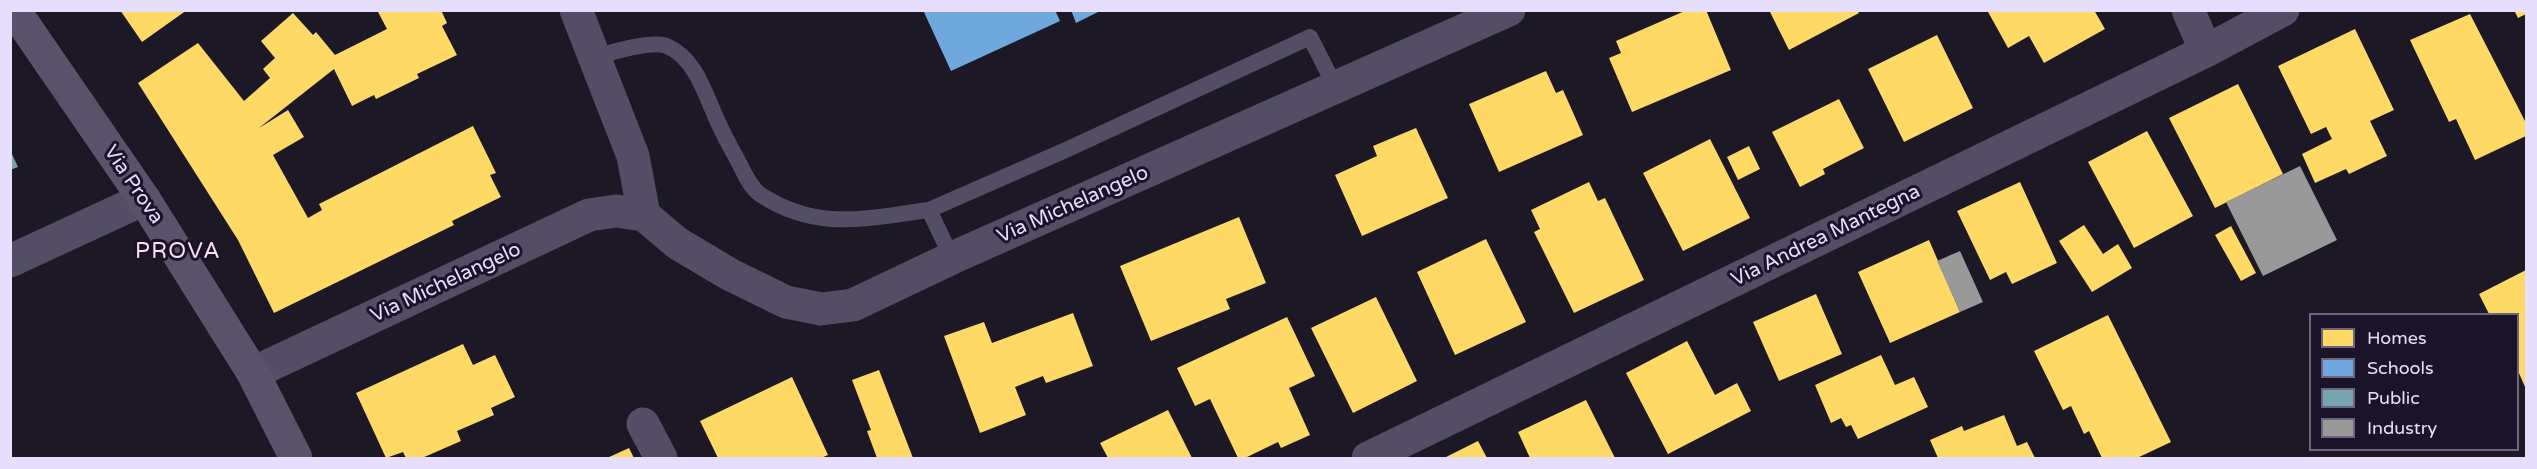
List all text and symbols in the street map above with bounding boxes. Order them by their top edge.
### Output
street label: Via Prova [98,141,168,229]
street label: Via Michelangelo [994,161,1152,249]
street label: Via Andrea Mantegna [1728,180,1924,292]
street label: Via Michelangelo [367,238,525,328]
district label: PROVA [135,239,221,265]
legend [2309,313,2519,451]
text: Homes [2367,327,2427,349]
text: Schools [2367,357,2434,379]
text: Public [2367,387,2420,409]
text: Industry [2367,417,2437,439]

